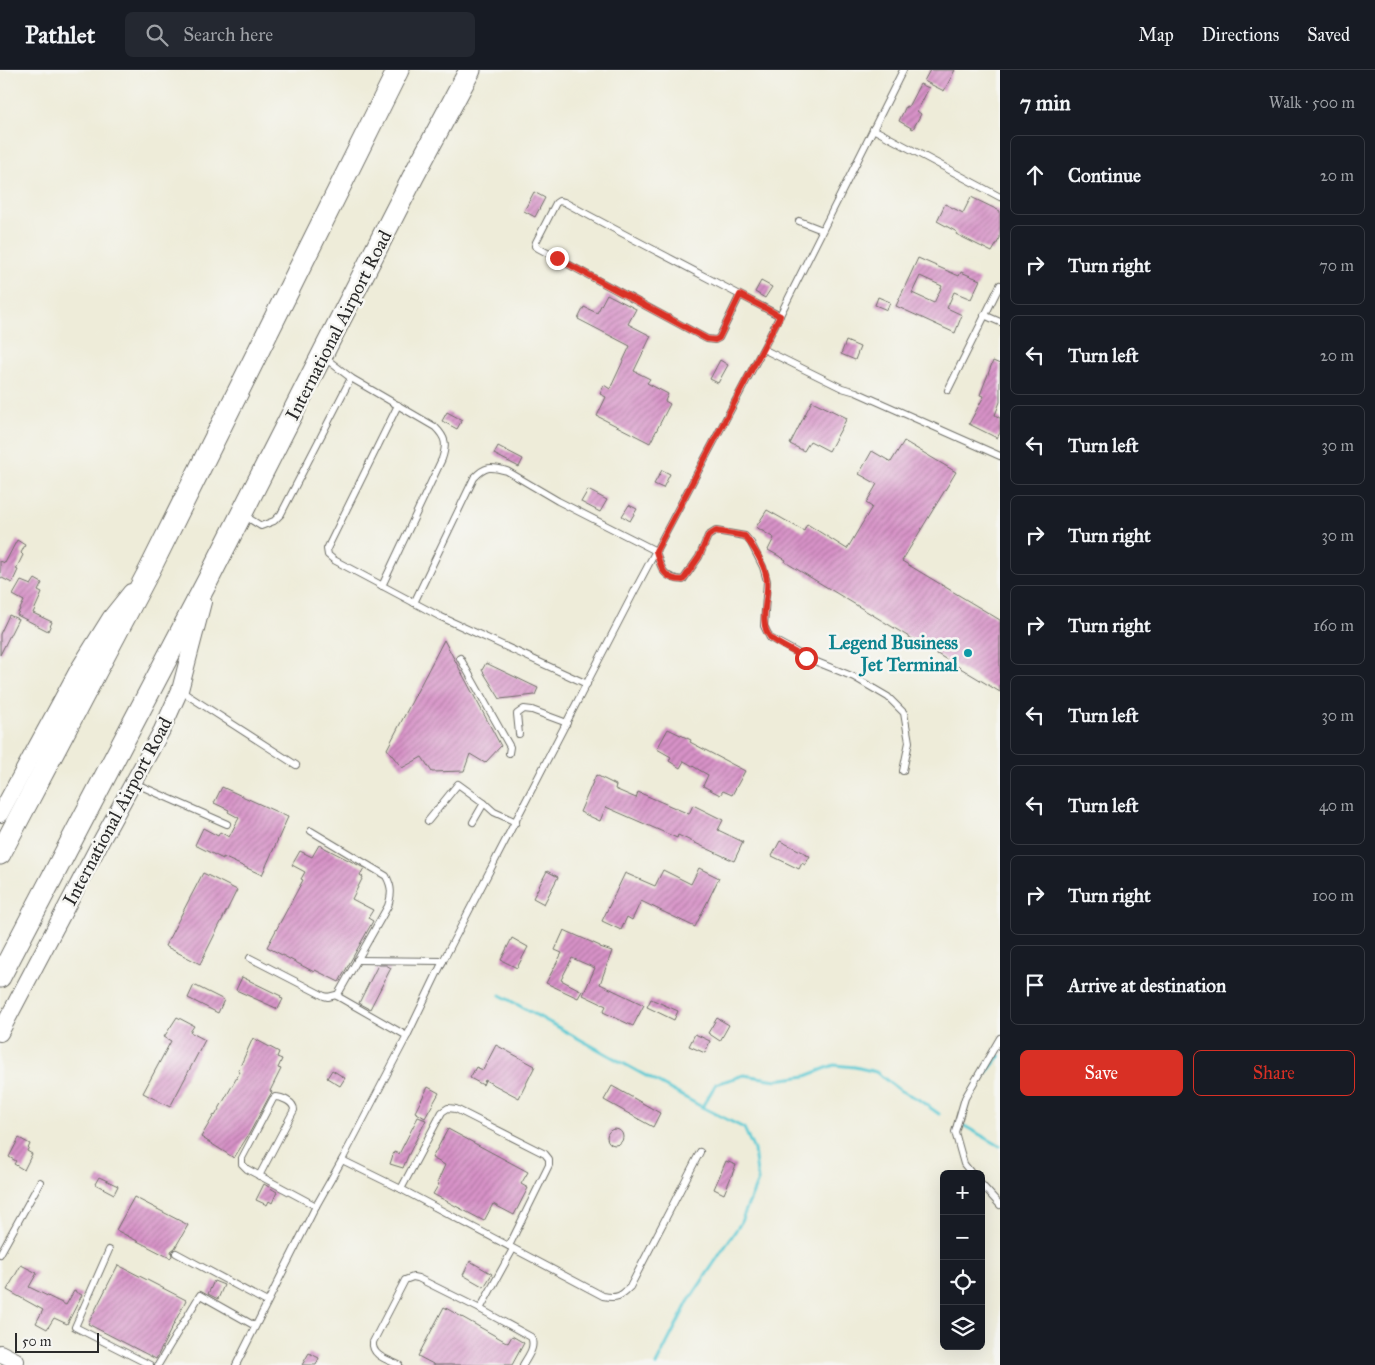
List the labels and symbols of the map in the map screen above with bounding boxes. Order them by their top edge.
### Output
street label: International Airport Road [280,226,397,424]
route end [546,247,569,270]
place label: Legend Business Jet Terminal [828,631,959,677]
route start [795,647,818,670]
marker: Legend Business Jet Terminal [962,647,974,659]
street label: International Airport Road [58,713,177,909]
scale bar [15,1330,99,1353]

